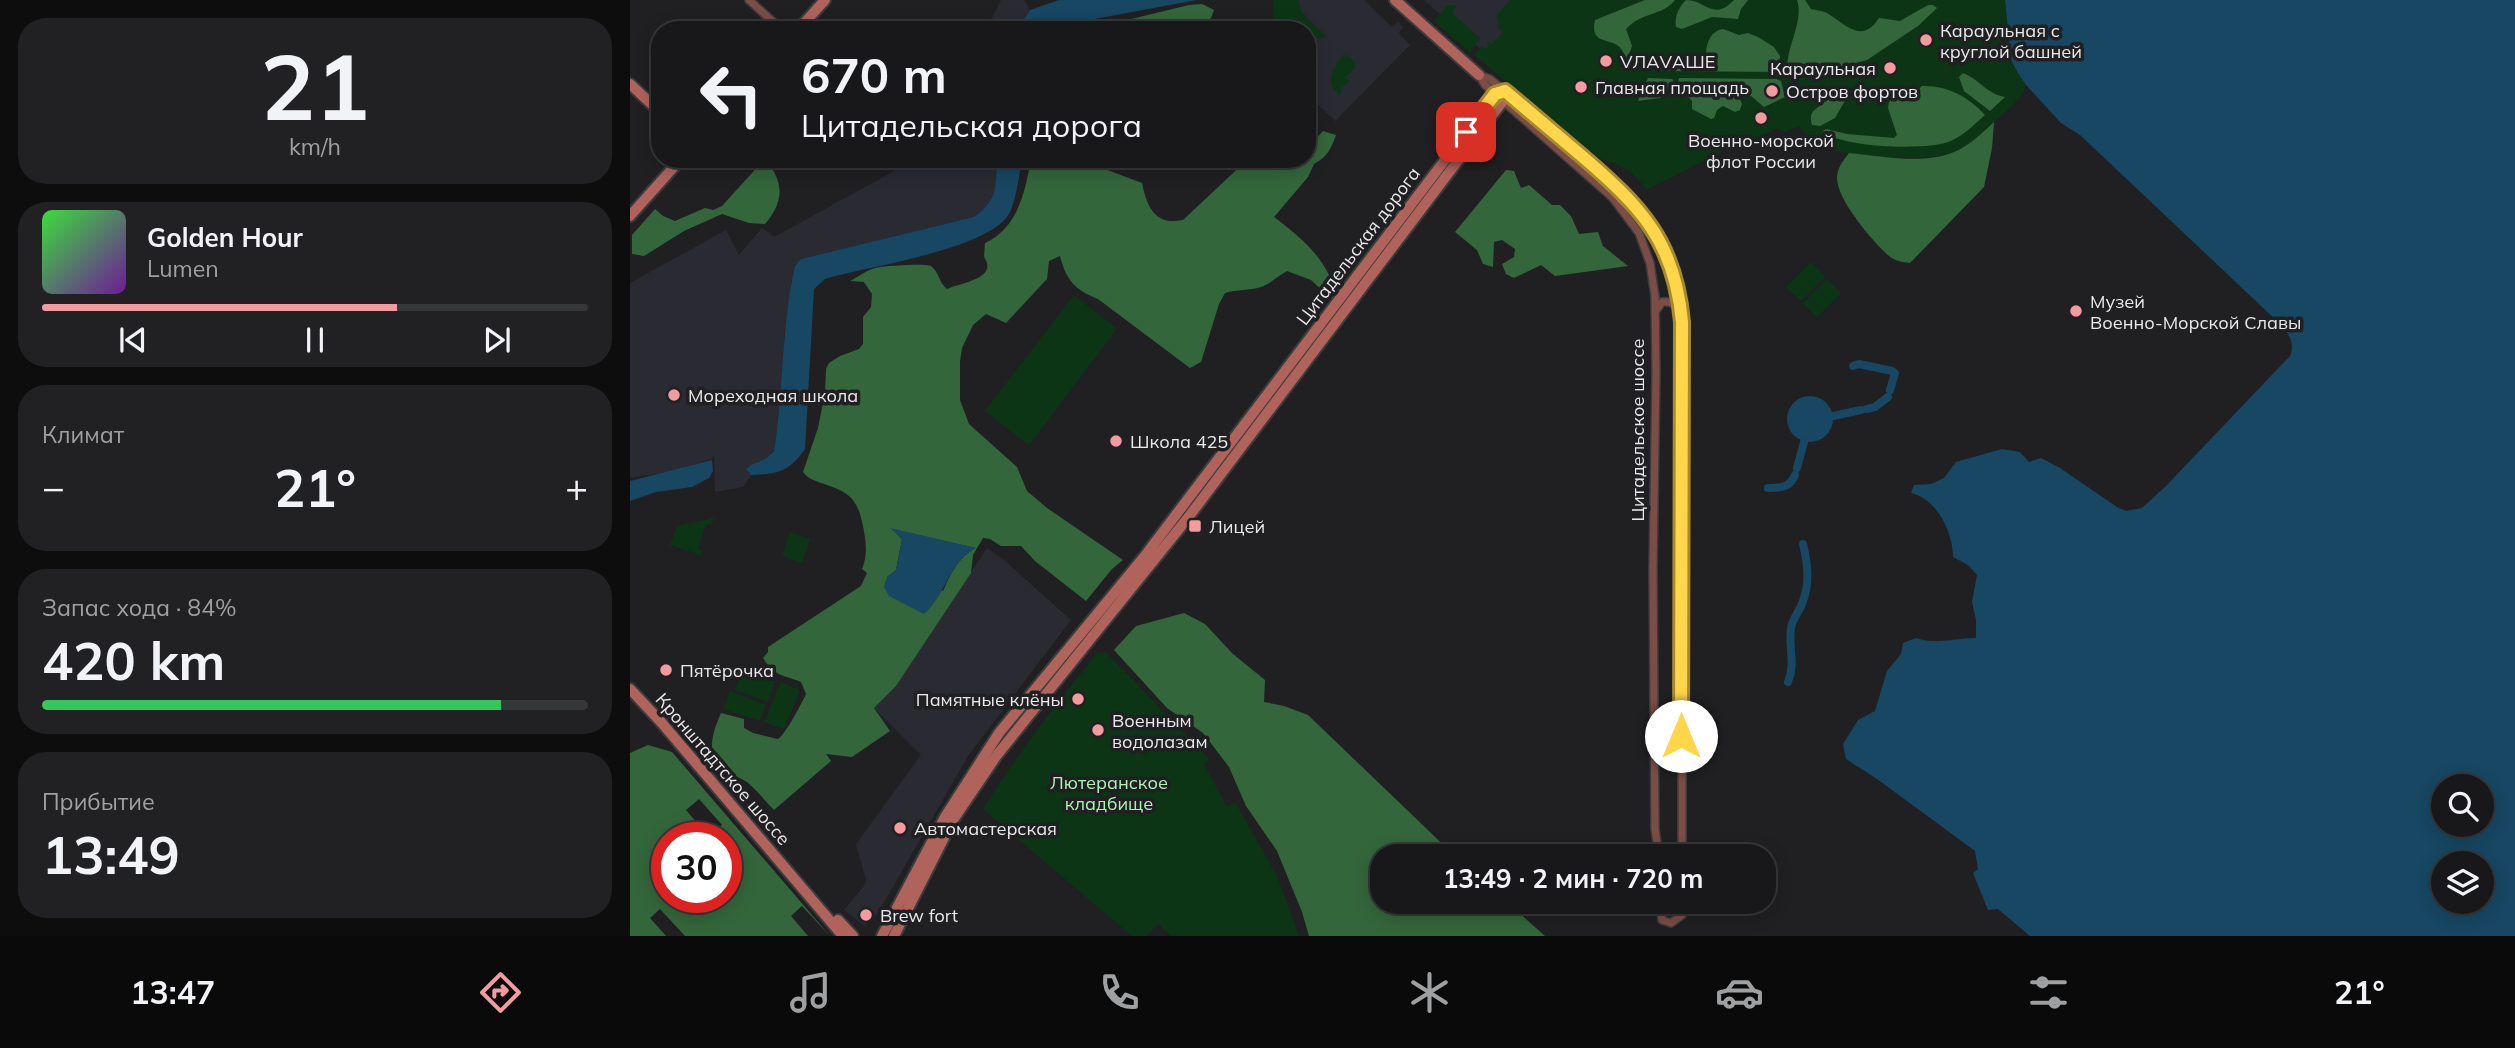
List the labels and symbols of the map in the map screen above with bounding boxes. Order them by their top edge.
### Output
place label: Караульная с круглой башней [1940,19,2082,63]
marker: Караульная с круглой башней [1918,32,1934,48]
place label: VЛАVАШЕ [1620,50,1715,73]
marker: VЛАVАШЕ [1598,53,1614,69]
place label: Караульная [1770,57,1876,80]
marker: Караульная [1882,60,1898,76]
place label: Главная площадь [1595,76,1749,99]
marker: Главная площадь [1573,79,1589,95]
place label: Остров фортов [1786,80,1918,103]
marker: Остров фортов [1764,83,1780,99]
pin [1436,102,1496,162]
marker: Военно-морской флот России [1753,110,1769,126]
place label: Военно-морской флот России [1688,129,1834,173]
street label: Цитадельская дорога [1291,162,1425,330]
place label: Музей Военно-Морской Славы [2090,290,2301,334]
marker: Музей Военно-Морской Славы [2068,303,2084,319]
street label: Цитадельское шоссе [1626,339,1649,521]
place label: Мореходная школа [688,384,858,407]
marker: Мореходная школа [666,387,682,403]
place label: Школа 425 [1130,430,1228,453]
marker: Школа 425 [1108,433,1124,449]
place label: Лицей [1209,515,1265,538]
marker: Лицей [1187,518,1203,534]
place label: Пятёрочка [680,659,774,682]
marker: Пятёрочка [658,662,674,678]
street label: Кронштадтское шоссе [651,688,795,850]
place label: Памятные клёны [916,688,1064,711]
marker: Памятные клёны [1070,691,1086,707]
position arrow [1644,699,1718,773]
place label: Военным водолазам [1112,709,1208,753]
marker: Военным водолазам [1090,722,1106,738]
park label: Лютеранское кладбище [1050,771,1168,815]
place label: Автомастерская [914,817,1057,840]
marker: Автомастерская [892,820,908,836]
speed limit sign: 30 [651,822,742,913]
place label: Brew fort [880,904,958,927]
marker: Brew fort [858,907,874,923]

